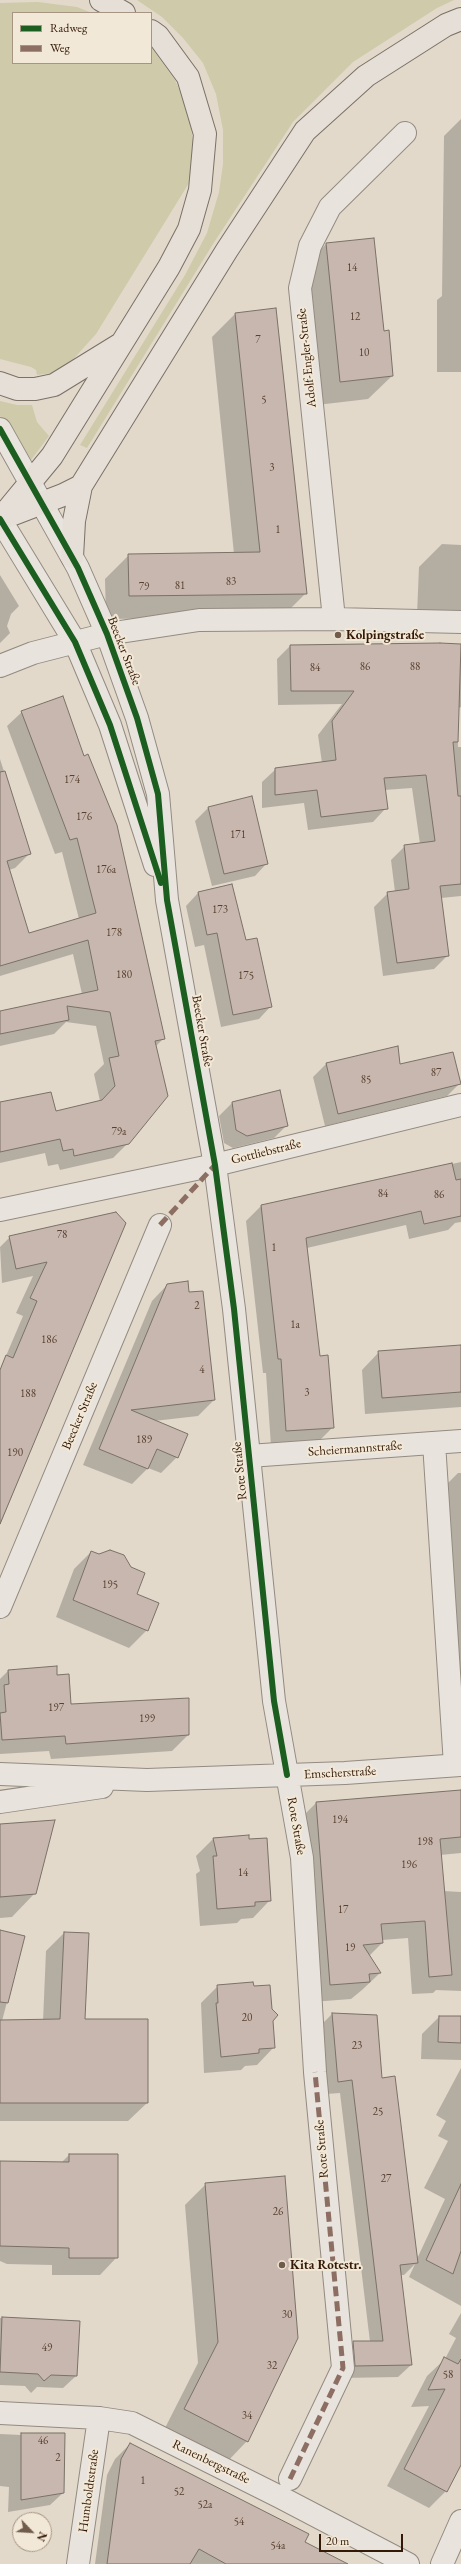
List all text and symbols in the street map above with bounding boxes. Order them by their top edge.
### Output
legend [12,12,152,64]
text: Radweg [50,20,87,36]
text: Weg [50,40,70,56]
house number: 14 [347,261,357,275]
street label: Adolf-Engler-Straße [294,308,320,408]
house number: 12 [350,310,360,324]
house number: 7 [255,333,261,347]
house number: 10 [359,346,369,360]
house number: 5 [261,393,267,407]
house number: 3 [269,461,275,475]
house number: 1 [275,523,281,537]
house number: 83 [226,575,236,589]
house number: 81 [175,579,185,593]
house number: 79 [139,580,149,594]
street label: Beecker Straße [104,615,144,687]
place label: Kolpingstraße [346,627,424,643]
marker: Kolpingstraße [333,630,343,640]
house number: 86 [360,660,370,674]
house number: 88 [410,660,420,674]
house number: 84 [310,661,320,675]
house number: 174 [64,773,80,787]
house number: 176 [76,810,92,824]
house number: 171 [230,828,246,842]
house number: 176a [96,863,116,877]
house number: 173 [212,903,228,917]
house number: 178 [106,926,122,940]
house number: 180 [116,968,132,982]
house number: 175 [238,969,254,983]
street label: Beecker Straße [188,994,216,1068]
house number: 87 [431,1066,441,1080]
house number: 85 [361,1073,371,1087]
house number: 79a [112,1125,126,1139]
street label: Gottliebstraße [229,1136,303,1168]
house number: 84 [378,1187,388,1201]
house number: 86 [434,1188,444,1202]
house number: 78 [57,1228,67,1242]
house number: 1 [271,1241,277,1255]
house number: 2 [194,1299,200,1313]
house number: 1a [290,1318,300,1332]
house number: 186 [41,1333,57,1347]
house number: 4 [199,1363,205,1377]
street label: Beecker Straße [59,1380,101,1452]
house number: 3 [304,1386,310,1400]
house number: 188 [20,1387,36,1401]
house number: 189 [136,1433,152,1447]
street label: Scheiermannstraße [307,1438,403,1460]
street label: Rote Straße [229,1441,251,1501]
house number: 190 [7,1446,23,1460]
house number: 195 [102,1578,118,1592]
house number: 197 [48,1701,64,1715]
house number: 199 [139,1712,155,1726]
street label: Emscherstraße [303,1763,377,1783]
street label: Rote Straße [283,1796,309,1856]
house number: 194 [332,1813,348,1827]
house number: 198 [417,1835,433,1849]
house number: 196 [401,1858,417,1872]
house number: 14 [238,1866,248,1880]
house number: 17 [338,1903,348,1917]
house number: 19 [345,1941,355,1955]
house number: 20 [242,2011,252,2025]
house number: 23 [352,2039,362,2053]
house number: 25 [373,2105,383,2119]
street label: Rote Straße [312,2119,332,2179]
house number: 27 [381,2172,391,2186]
house number: 26 [273,2205,283,2219]
place label: Kita Rotestr. [290,2257,361,2273]
marker: Kita Rotestr. [277,2260,287,2270]
house number: 30 [282,2308,292,2322]
house number: 49 [42,2341,52,2355]
house number: 32 [267,2359,277,2373]
house number: 58 [443,2368,453,2382]
house number: 34 [242,2409,252,2423]
house number: 46 [38,2434,48,2448]
street label: Ranenbergstraße [170,2436,252,2488]
street label: Humboldtstraße [75,2449,103,2533]
house number: 2 [55,2451,61,2465]
house number: 1 [140,2474,146,2488]
house number: 52 [174,2485,184,2499]
house number: 52a [198,2498,212,2512]
north arrow [12,2512,52,2552]
house number: 54 [234,2515,244,2529]
scale bar [321,2526,405,2552]
text: N [34,2530,50,2544]
text: 20 m [326,2533,349,2549]
house number: 54a [271,2539,285,2553]

